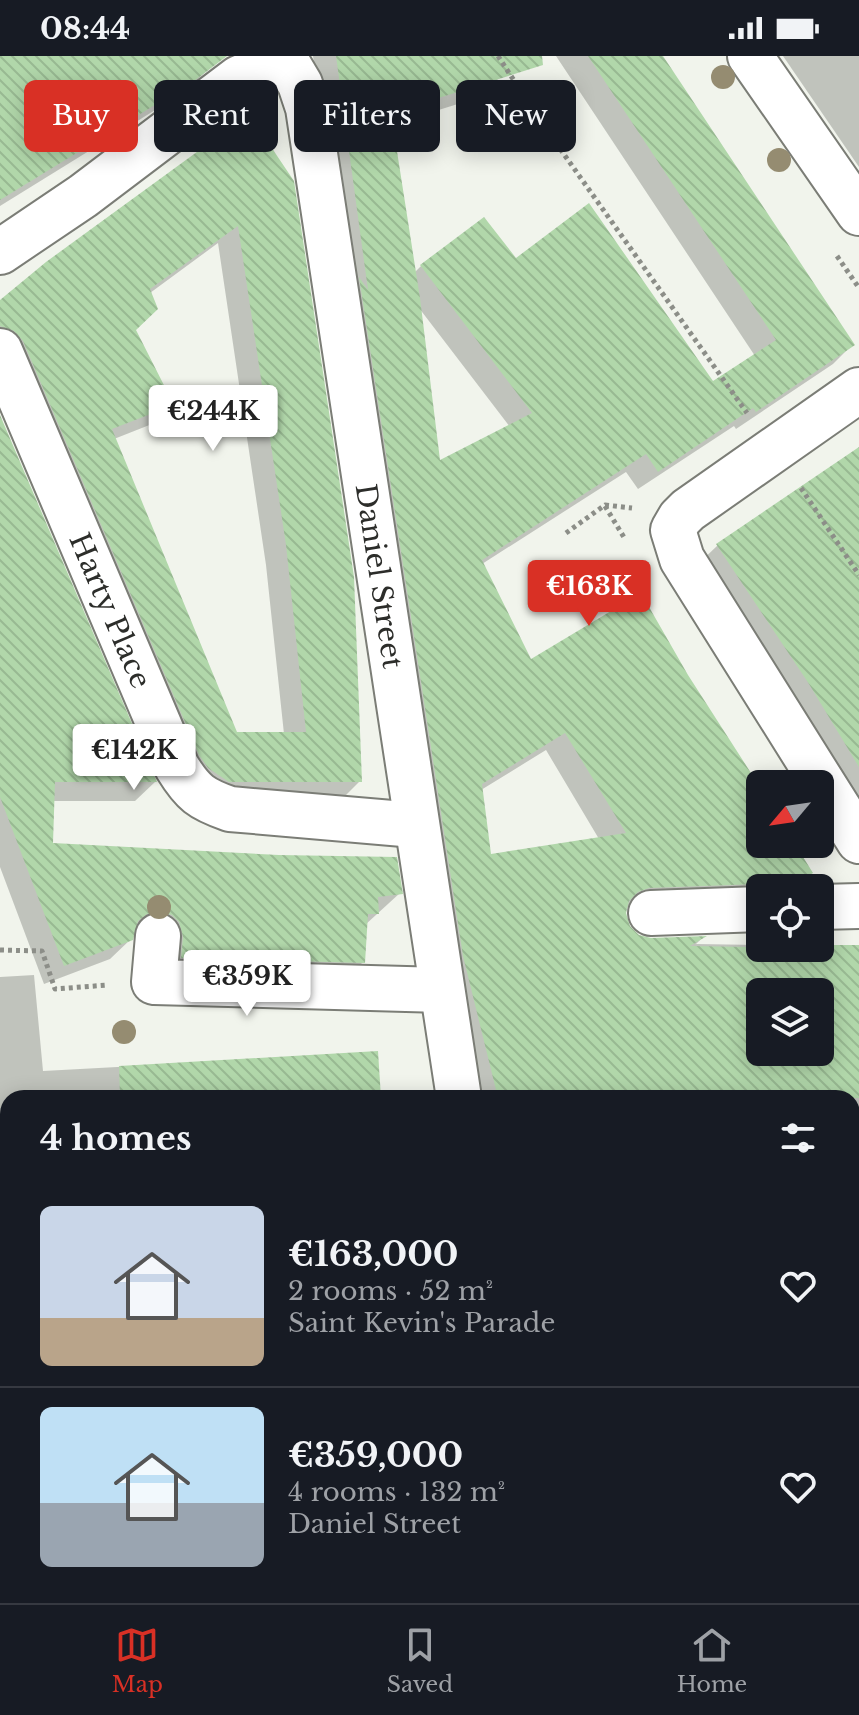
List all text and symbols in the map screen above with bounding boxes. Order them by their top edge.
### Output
text: 08:44 [40,10,130,47]
chip: Buy [24,80,138,152]
chip: Rent [154,80,278,152]
chip: Filters [294,80,440,152]
chip: New [456,80,576,152]
pin: €244K [157,385,269,453]
text: €244K [167,395,259,427]
street label: Daniel Street [348,481,410,671]
street label: Harty Place [61,528,158,694]
pin: €163K [533,560,645,628]
text: €163K [546,570,632,602]
pin: €142K [78,724,190,792]
text: €142K [91,734,177,766]
north arrow [746,770,834,858]
map controls [746,770,834,1066]
button: locate [746,874,834,962]
pin: €359K [191,950,303,1018]
text: €359K [202,960,292,992]
button: layers [746,978,834,1066]
icon: filters [776,1116,820,1160]
text: 4 homes [40,1117,192,1159]
text: €163,000 [288,1233,459,1275]
icon: home [104,1238,200,1334]
icon: heart [776,1264,820,1308]
text: 2 rooms · 52 m² [288,1275,493,1307]
text: Saint Kevin's Parade [288,1307,555,1339]
text: €359,000 [288,1434,463,1476]
icon: home [104,1439,200,1535]
icon: heart [776,1465,820,1509]
text: 4 rooms · 132 m² [288,1476,505,1508]
text: Daniel Street [288,1508,461,1540]
tab: Map [112,1623,163,1698]
tab: Saved [387,1623,453,1698]
tab: Home [677,1623,747,1698]

